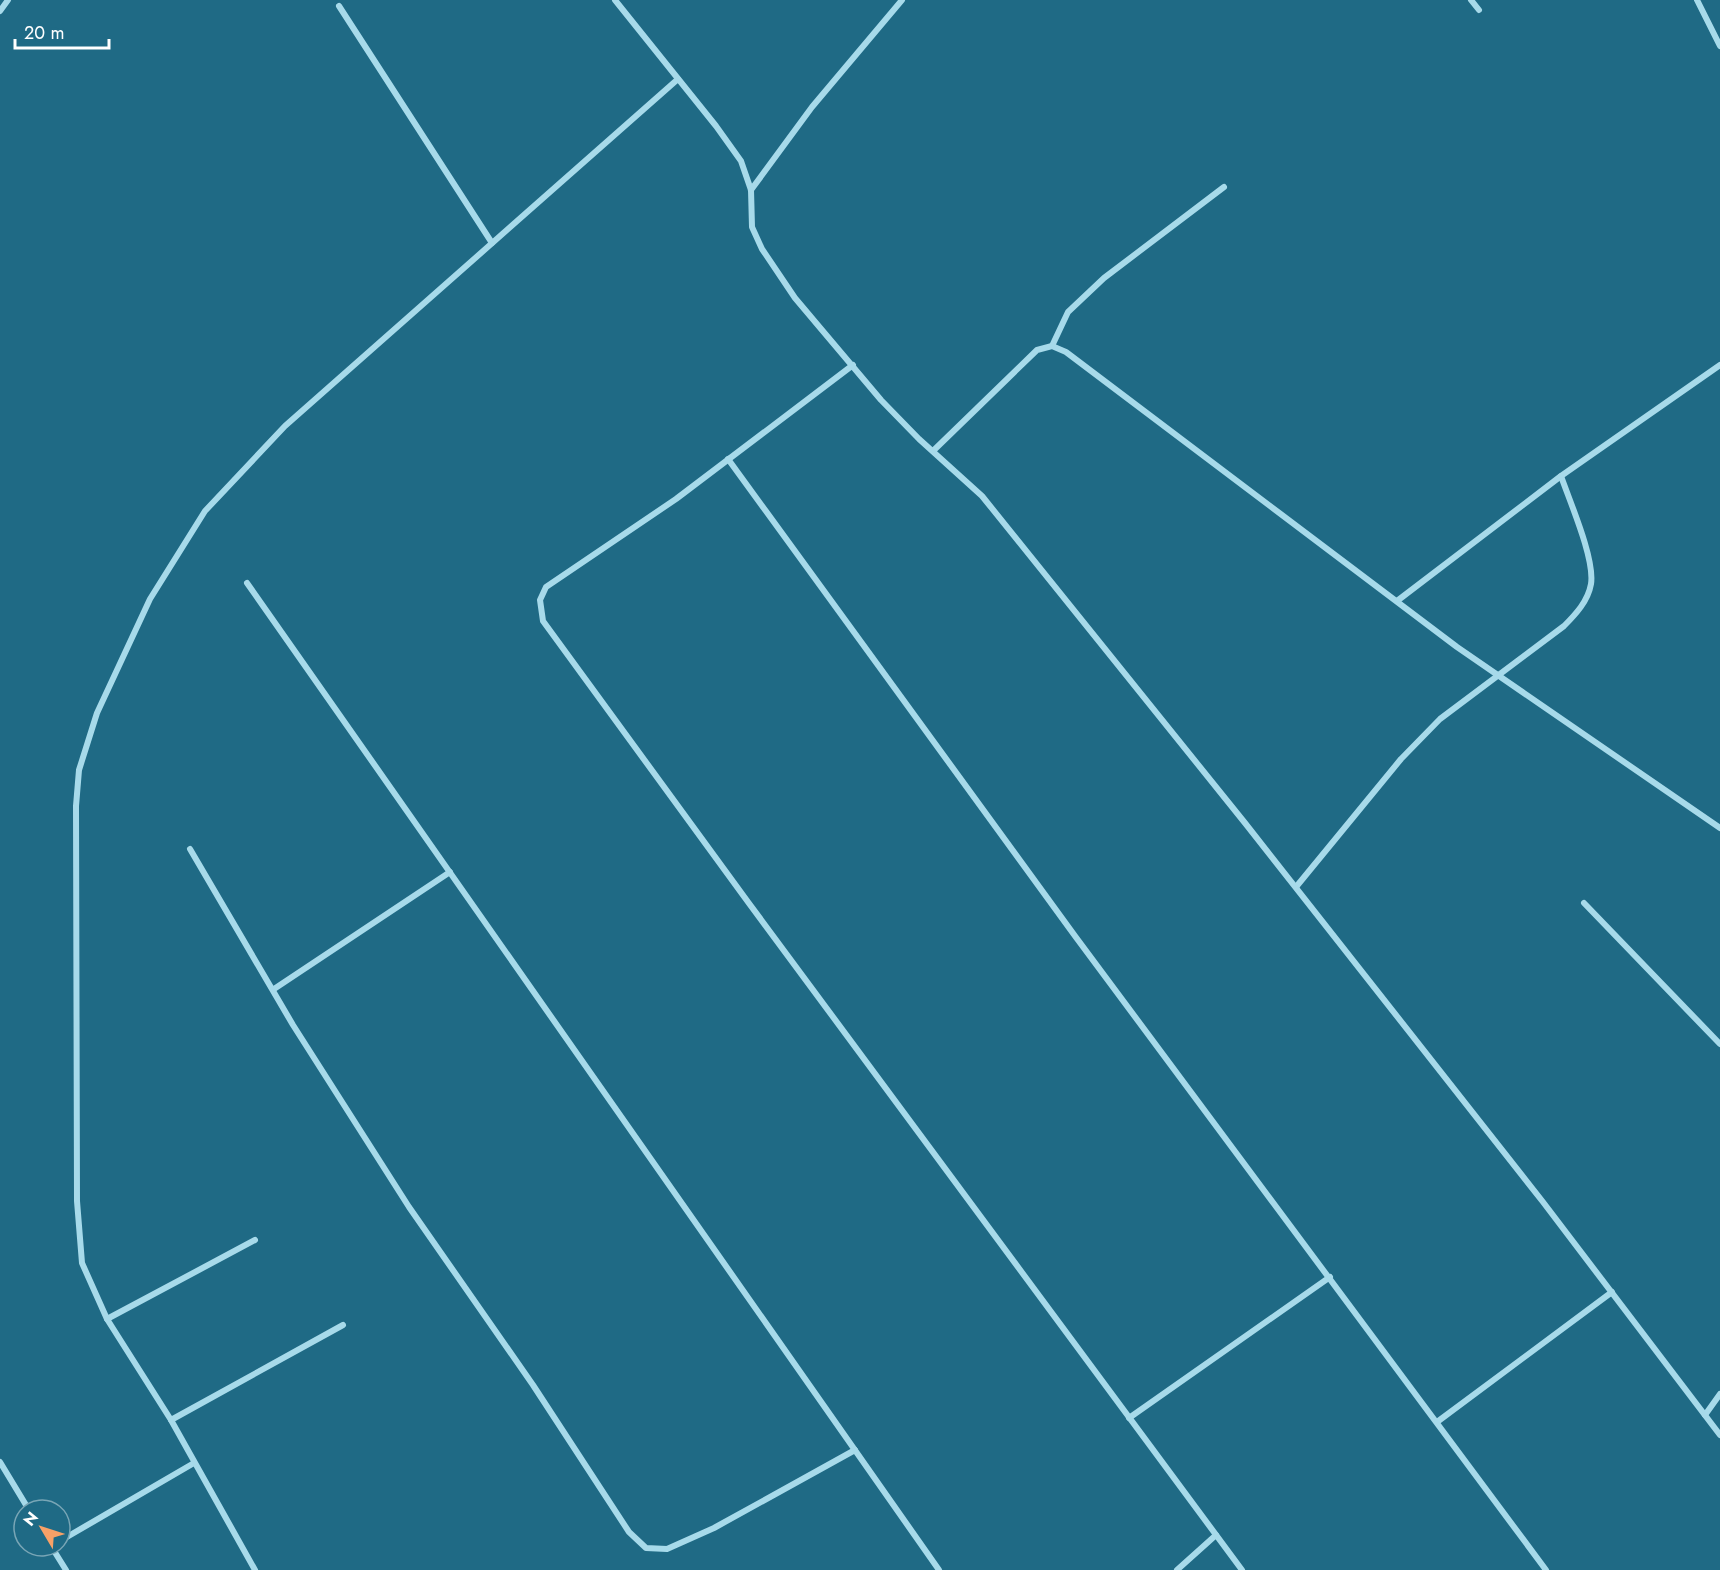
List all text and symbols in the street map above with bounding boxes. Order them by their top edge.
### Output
scale bar [15,12,110,50]
text: 20 m [24,20,64,46]
north arrow [12,1498,72,1558]
text: N [18,1507,44,1531]

